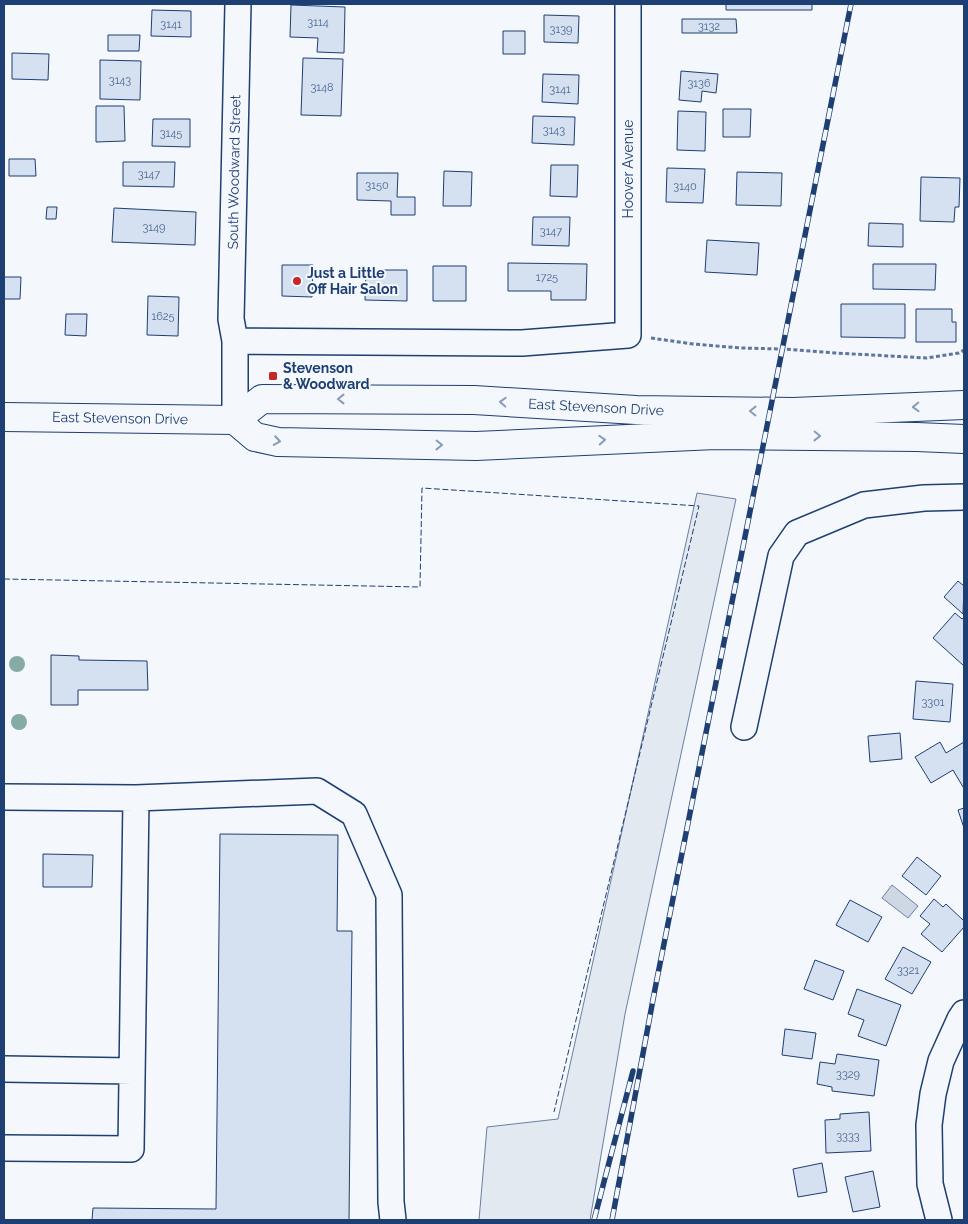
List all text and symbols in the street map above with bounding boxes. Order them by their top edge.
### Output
house number: 3114 [307,16,329,29]
house number: 3141 [160,18,182,31]
house number: 3132 [698,20,720,33]
house number: 3139 [550,23,572,36]
house number: 3143 [109,74,131,87]
house number: 3136 [687,77,711,90]
house number: 3148 [310,81,334,94]
house number: 3141 [549,83,571,96]
street label: South Woodward Street [225,94,243,250]
street label: Hoover Avenue [620,120,636,218]
house number: 3143 [543,124,565,137]
house number: 3145 [160,127,182,140]
house number: 3147 [138,168,160,181]
house number: 3150 [365,179,389,192]
house number: 3140 [673,180,697,193]
house number: 3149 [142,221,166,234]
house number: 3147 [540,225,562,238]
place label: Just a Little Off Hair Salon [307,265,398,297]
house number: 1725 [536,271,558,284]
marker: Just a Little Off Hair Salon [291,275,303,287]
house number: 1625 [151,310,175,323]
place label: Stevenson & Woodward [283,360,370,392]
marker: Stevenson & Woodward [267,370,279,382]
one-way arrow [337,394,344,404]
street label: East Stevenson Drive [528,395,664,419]
one-way arrow [499,397,507,408]
one-way arrow [911,402,919,412]
one-way arrow [749,406,756,416]
street label: East Stevenson Drive [52,409,188,427]
one-way arrow [813,431,821,441]
one-way arrow [598,435,606,446]
one-way arrow [273,436,281,446]
one-way arrow [436,440,444,451]
house number: 3301 [921,696,945,709]
house number: 3321 [897,964,919,977]
house number: 3329 [836,1068,860,1081]
house number: 3333 [836,1130,860,1143]

